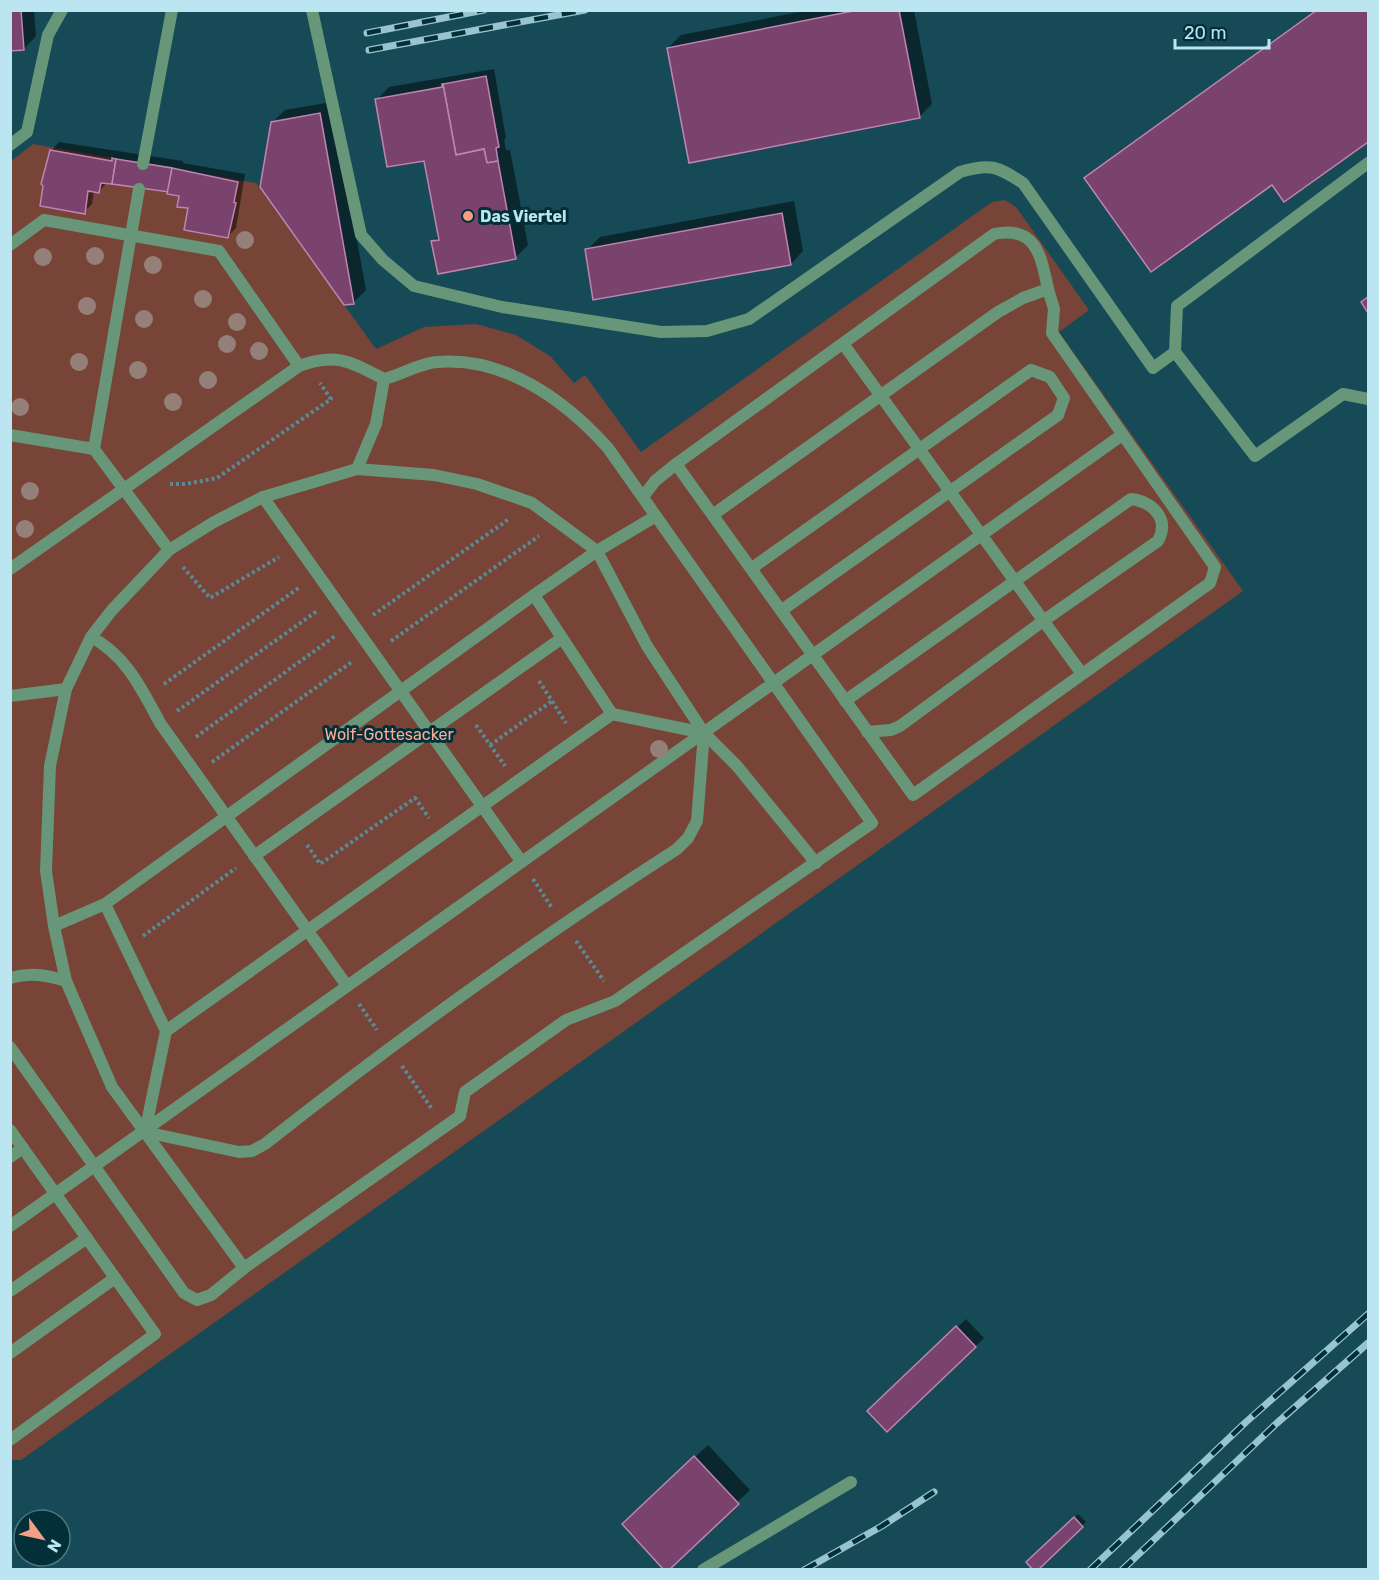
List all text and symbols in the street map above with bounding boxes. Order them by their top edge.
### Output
scale bar [1175,12,1270,50]
text: 20 m [1184,22,1226,44]
place label: Das Viertel [480,207,567,226]
marker: Das Viertel [461,209,475,223]
park label: Wolf-Gottesacker [324,725,454,744]
north arrow [12,1508,72,1568]
text: N [43,1536,65,1556]

